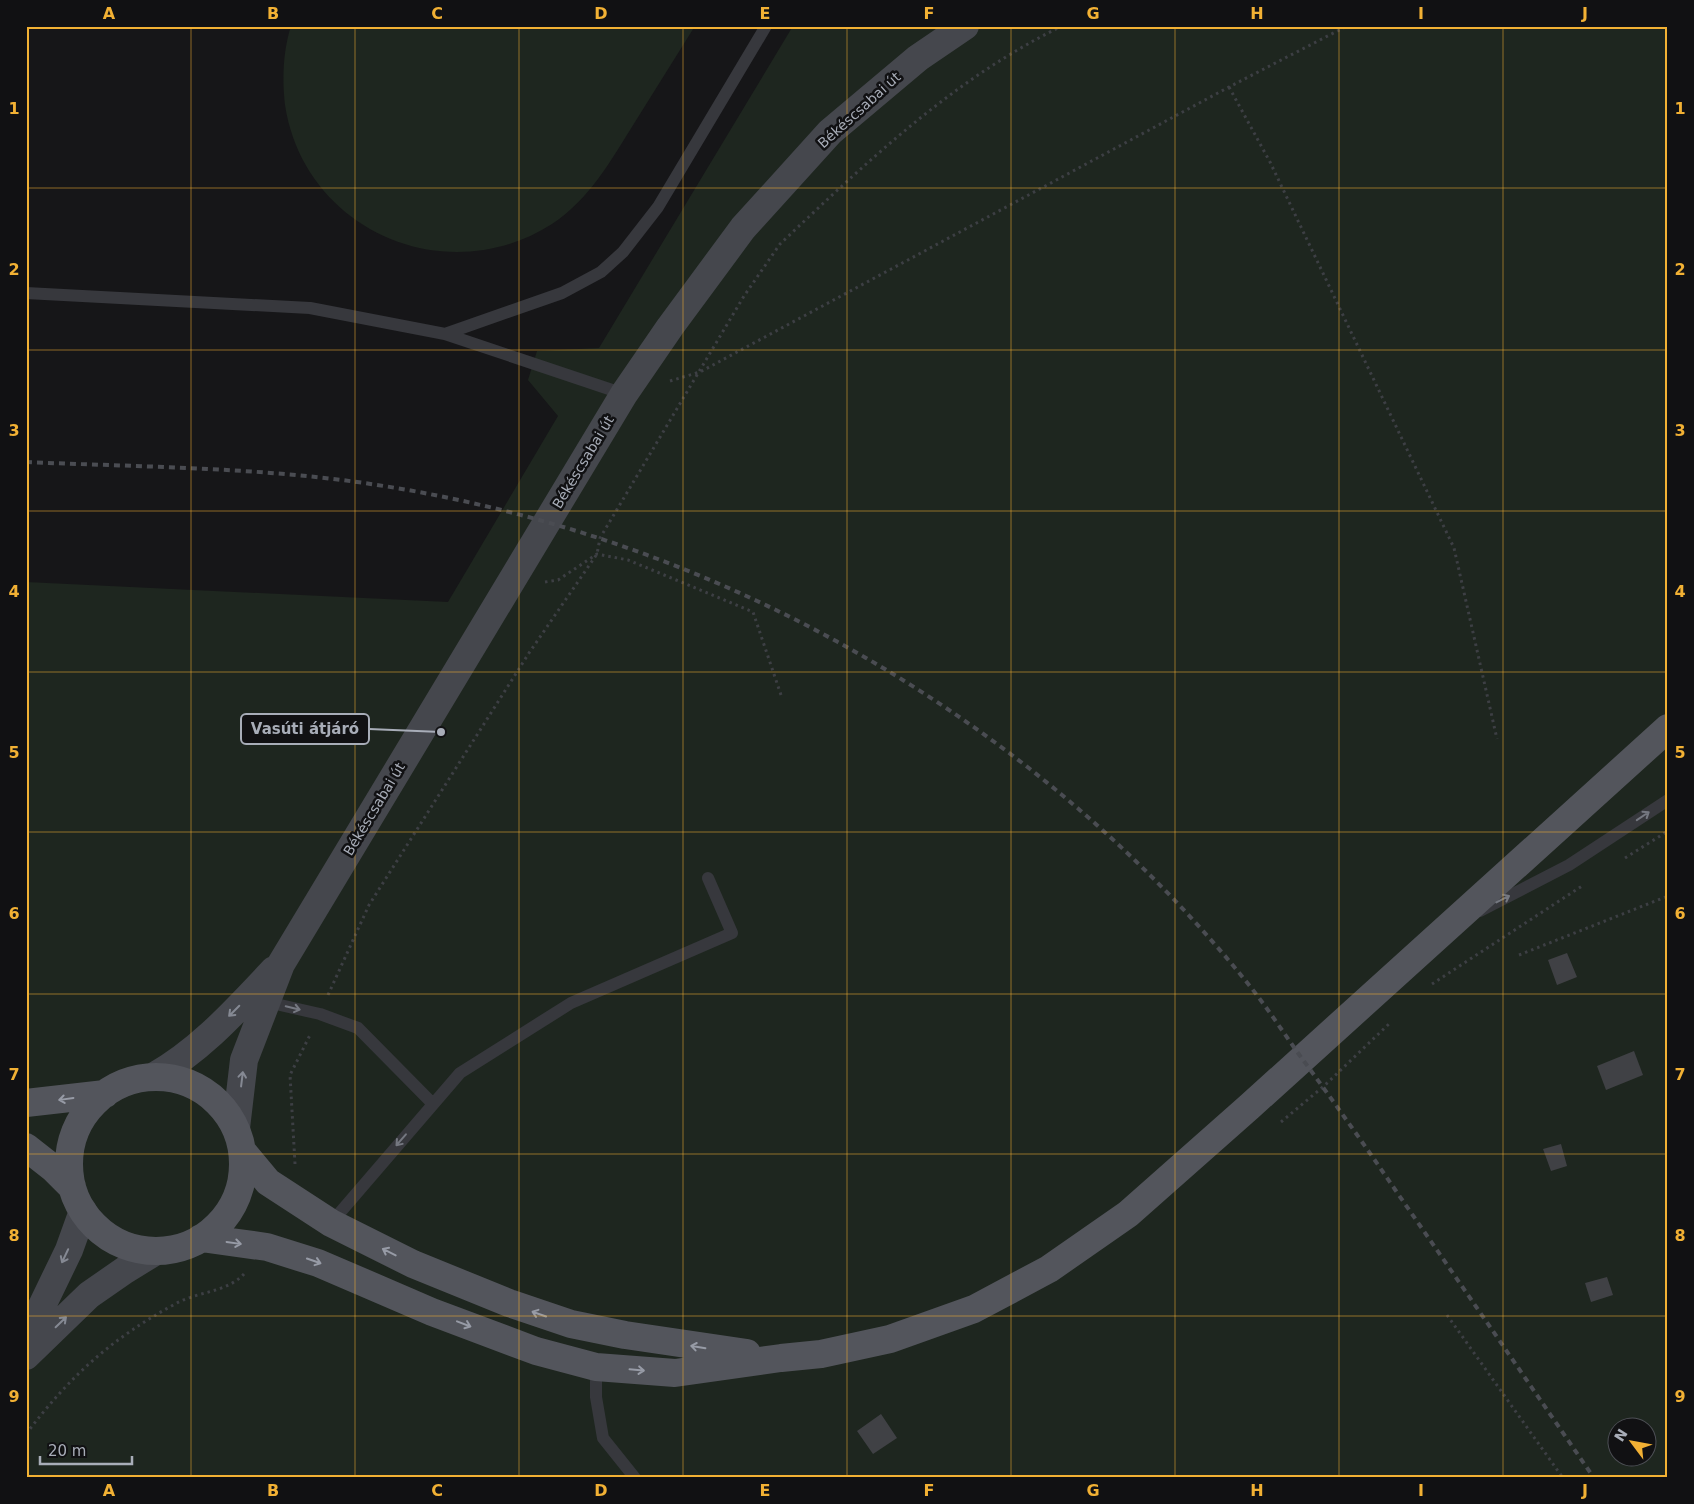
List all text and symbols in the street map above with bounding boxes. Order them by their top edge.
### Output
text: A [103,4,116,23]
text: B [267,4,279,23]
text: C [431,4,443,23]
text: D [594,4,608,23]
text: E [760,4,770,23]
text: F [924,4,934,23]
text: G [1086,4,1100,23]
text: H [1250,4,1264,23]
text: I [1418,4,1424,23]
text: J [1581,4,1588,23]
street label: Békéscsabai út [814,68,904,151]
text: 1 [8,99,20,118]
text: 1 [1674,99,1686,118]
text: 2 [8,260,20,279]
text: 2 [1674,260,1686,279]
street label: Békéscsabai út [549,412,617,511]
text: 3 [8,421,20,440]
text: 3 [1674,421,1686,440]
text: 4 [8,582,20,601]
text: 4 [1674,582,1686,601]
callout: Vasúti átjáró [241,714,369,744]
text: Vasúti átjáró [251,720,359,738]
text: 5 [8,743,20,762]
text: 5 [1674,743,1686,762]
street label: Békéscsabai út [340,759,408,858]
one-way arrow [1635,811,1649,821]
one-way arrow [1495,894,1510,903]
text: 6 [8,904,20,923]
text: 6 [1674,904,1686,923]
one-way arrow [285,1004,301,1013]
one-way arrow [229,1005,241,1017]
text: 7 [8,1065,20,1084]
text: 7 [1674,1065,1686,1084]
one-way arrow [237,1072,247,1088]
one-way arrow [58,1094,74,1104]
one-way arrow [395,1134,407,1147]
text: 8 [8,1226,20,1245]
text: 8 [1674,1226,1686,1245]
one-way arrow [226,1238,242,1248]
one-way arrow [382,1247,397,1256]
one-way arrow [60,1248,70,1263]
one-way arrow [305,1257,321,1267]
one-way arrow [532,1308,548,1318]
one-way arrow [55,1316,67,1329]
one-way arrow [455,1320,471,1329]
one-way arrow [690,1341,706,1351]
one-way arrow [628,1365,644,1375]
text: 9 [8,1387,20,1406]
text: 9 [1674,1387,1686,1406]
north arrow [1606,1416,1656,1466]
text: N [1611,1426,1631,1444]
scale bar [40,1434,132,1466]
text: 20 m [48,1442,86,1460]
text: A [103,1481,116,1500]
text: B [267,1481,279,1500]
text: C [431,1481,443,1500]
text: D [594,1481,608,1500]
text: E [760,1481,770,1500]
text: F [924,1481,934,1500]
text: G [1086,1481,1100,1500]
text: H [1250,1481,1264,1500]
text: I [1418,1481,1424,1500]
text: J [1581,1481,1588,1500]

